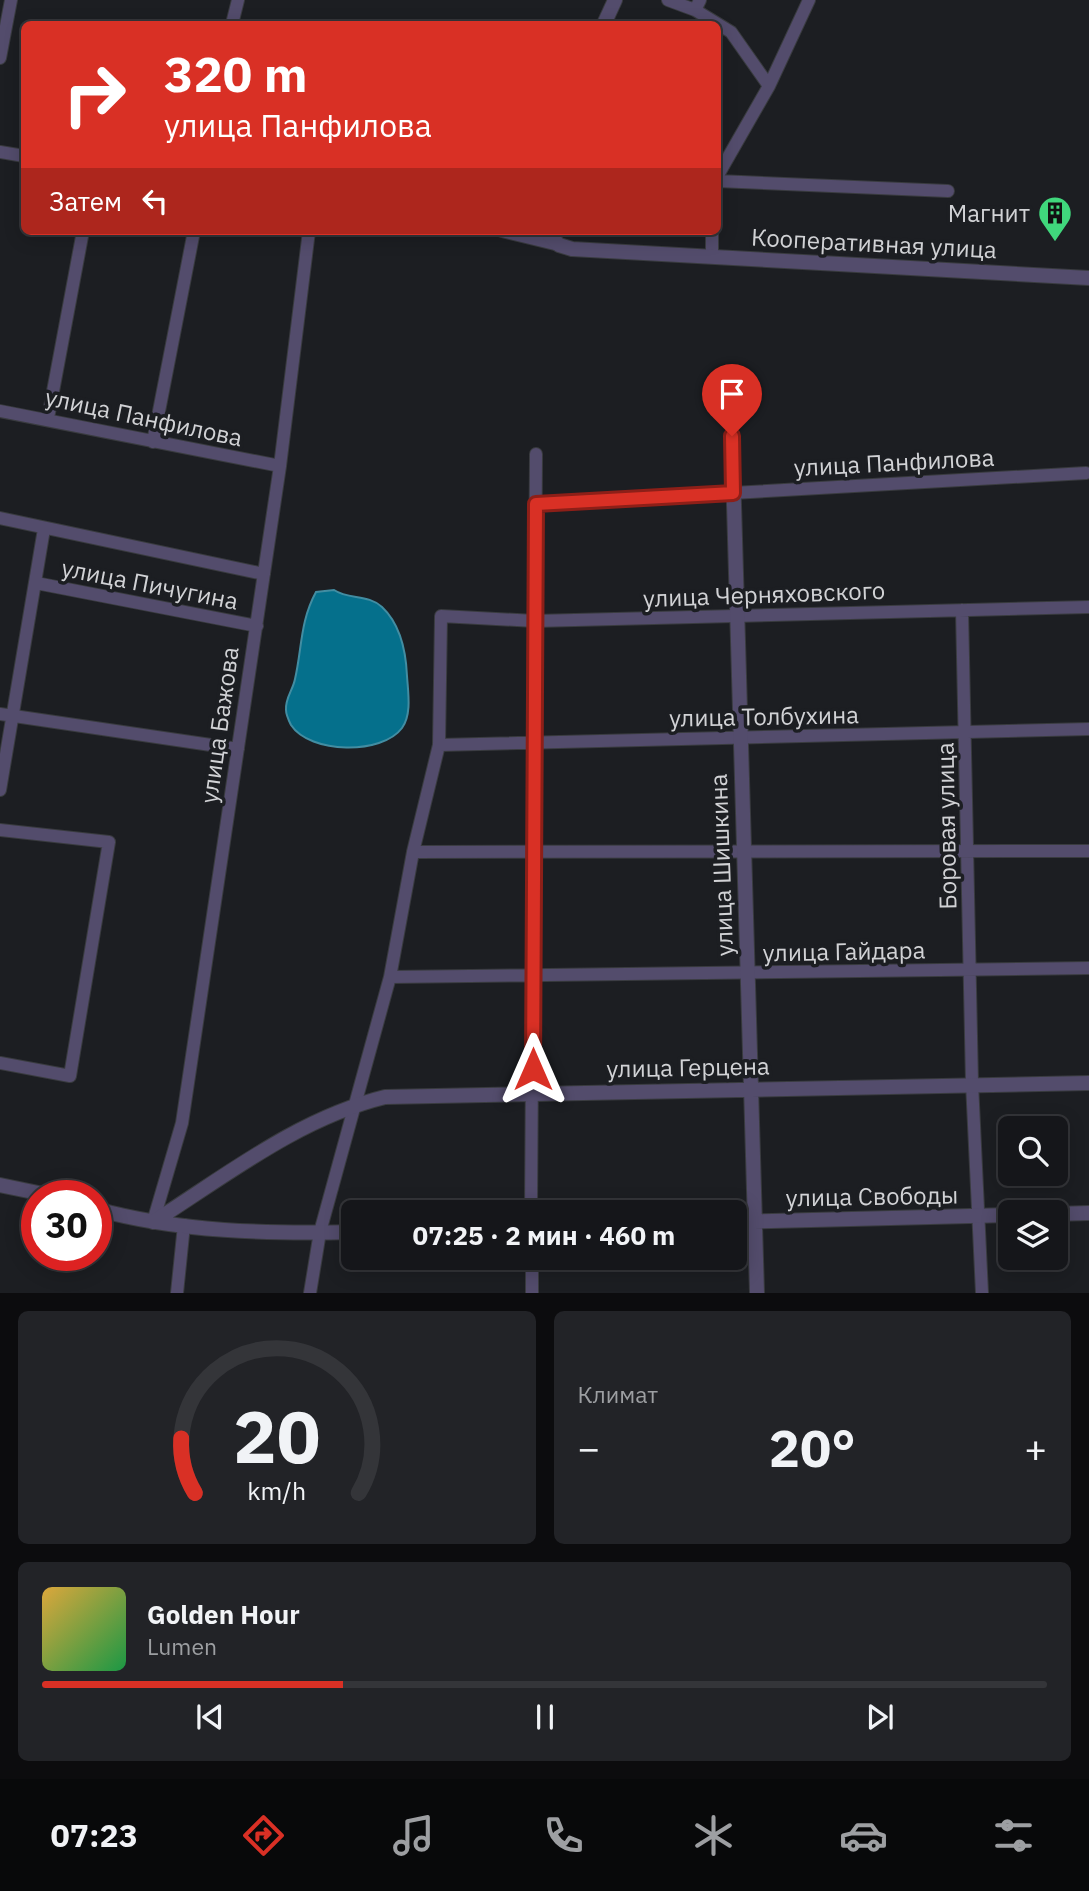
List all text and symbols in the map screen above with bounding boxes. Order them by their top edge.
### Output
text: 320 m [164,42,308,105]
icon: right [49,49,140,140]
text: улица Панфилова [164,104,432,146]
icon: left [136,182,174,220]
text: Затем [49,184,122,218]
building icon: Магнит [1036,194,1074,243]
place label: Магнит [948,197,1030,229]
street label: Кооперативная улица [750,221,998,265]
pin [702,364,762,436]
icon: arrive [713,375,751,413]
street label: улица Панфилова [42,380,246,454]
street label: улица Панфилова [793,441,995,483]
street label: улица Пичугина [59,551,241,617]
street label: улица Черняховского [642,574,886,614]
street label: улица Бажова [192,644,246,805]
street label: улица Толбухина [669,698,859,734]
street label: Боровая улица [929,742,963,910]
street label: улица Шишкина [702,773,740,957]
street label: улица Гайдара [762,934,926,968]
position arrow [496,1032,570,1106]
street label: улица Герцена [606,1050,770,1084]
map controls [998,1116,1068,1270]
button: search [998,1116,1068,1186]
street label: улица Свободы [785,1178,959,1214]
speed limit sign: 30 [21,1180,112,1271]
button: layers [998,1200,1068,1270]
text: 07:25 · 2 мин · 460 m [413,1218,675,1252]
text: Климат [578,1379,658,1409]
text: 20 [233,1389,320,1484]
text: 20° [769,1414,856,1481]
text: − [578,1423,600,1472]
text: + [1024,1423,1047,1472]
text: km/h [247,1474,306,1507]
text: Golden Hour [147,1597,300,1631]
text: Lumen [147,1631,217,1661]
icon: previous [191,1698,229,1736]
icon: pause [526,1698,564,1736]
icon: next [861,1698,899,1736]
icon: directions [239,1811,288,1860]
icon: music [389,1811,438,1860]
icon: phone [539,1811,588,1860]
icon: climate [689,1811,738,1860]
icon: car [839,1811,888,1860]
icon: filters [989,1811,1038,1860]
text: 07:23 [51,1814,138,1856]

